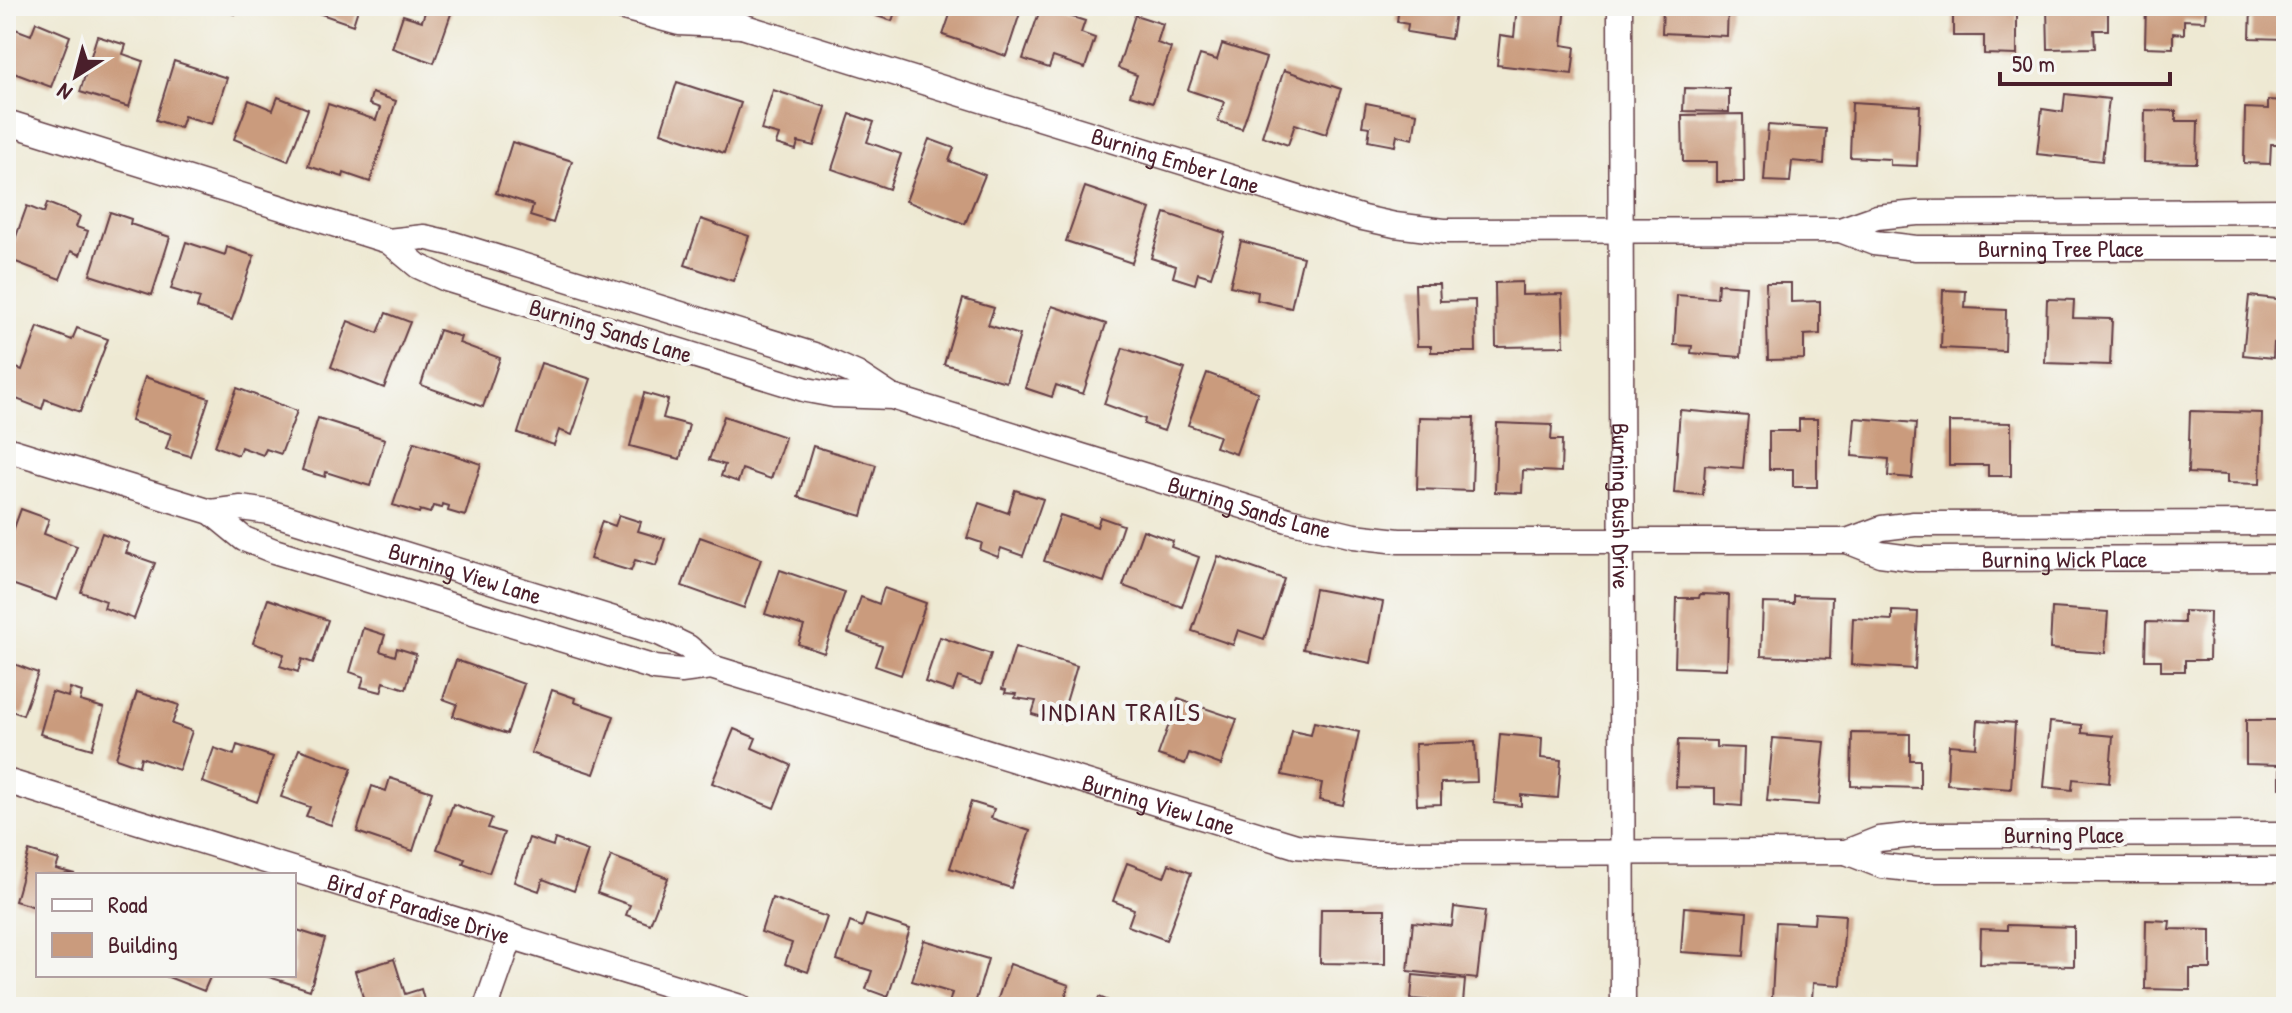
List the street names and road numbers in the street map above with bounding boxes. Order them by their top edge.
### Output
street label: Burning Ember Lane [1088,119,1264,201]
street label: Burning Tree Place [1978,232,2144,264]
street label: Burning Sands Lane [526,290,697,370]
street label: Burning Bush Drive [1605,423,1638,590]
street label: Burning Sands Lane [1164,468,1335,546]
street label: Burning View Lane [385,534,546,612]
street label: Burning Wick Place [1982,542,2148,575]
street label: Burning View Lane [1079,766,1240,843]
street label: Burning Place [2004,818,2125,850]
street label: Bird of Paradise Drive [324,865,515,951]

